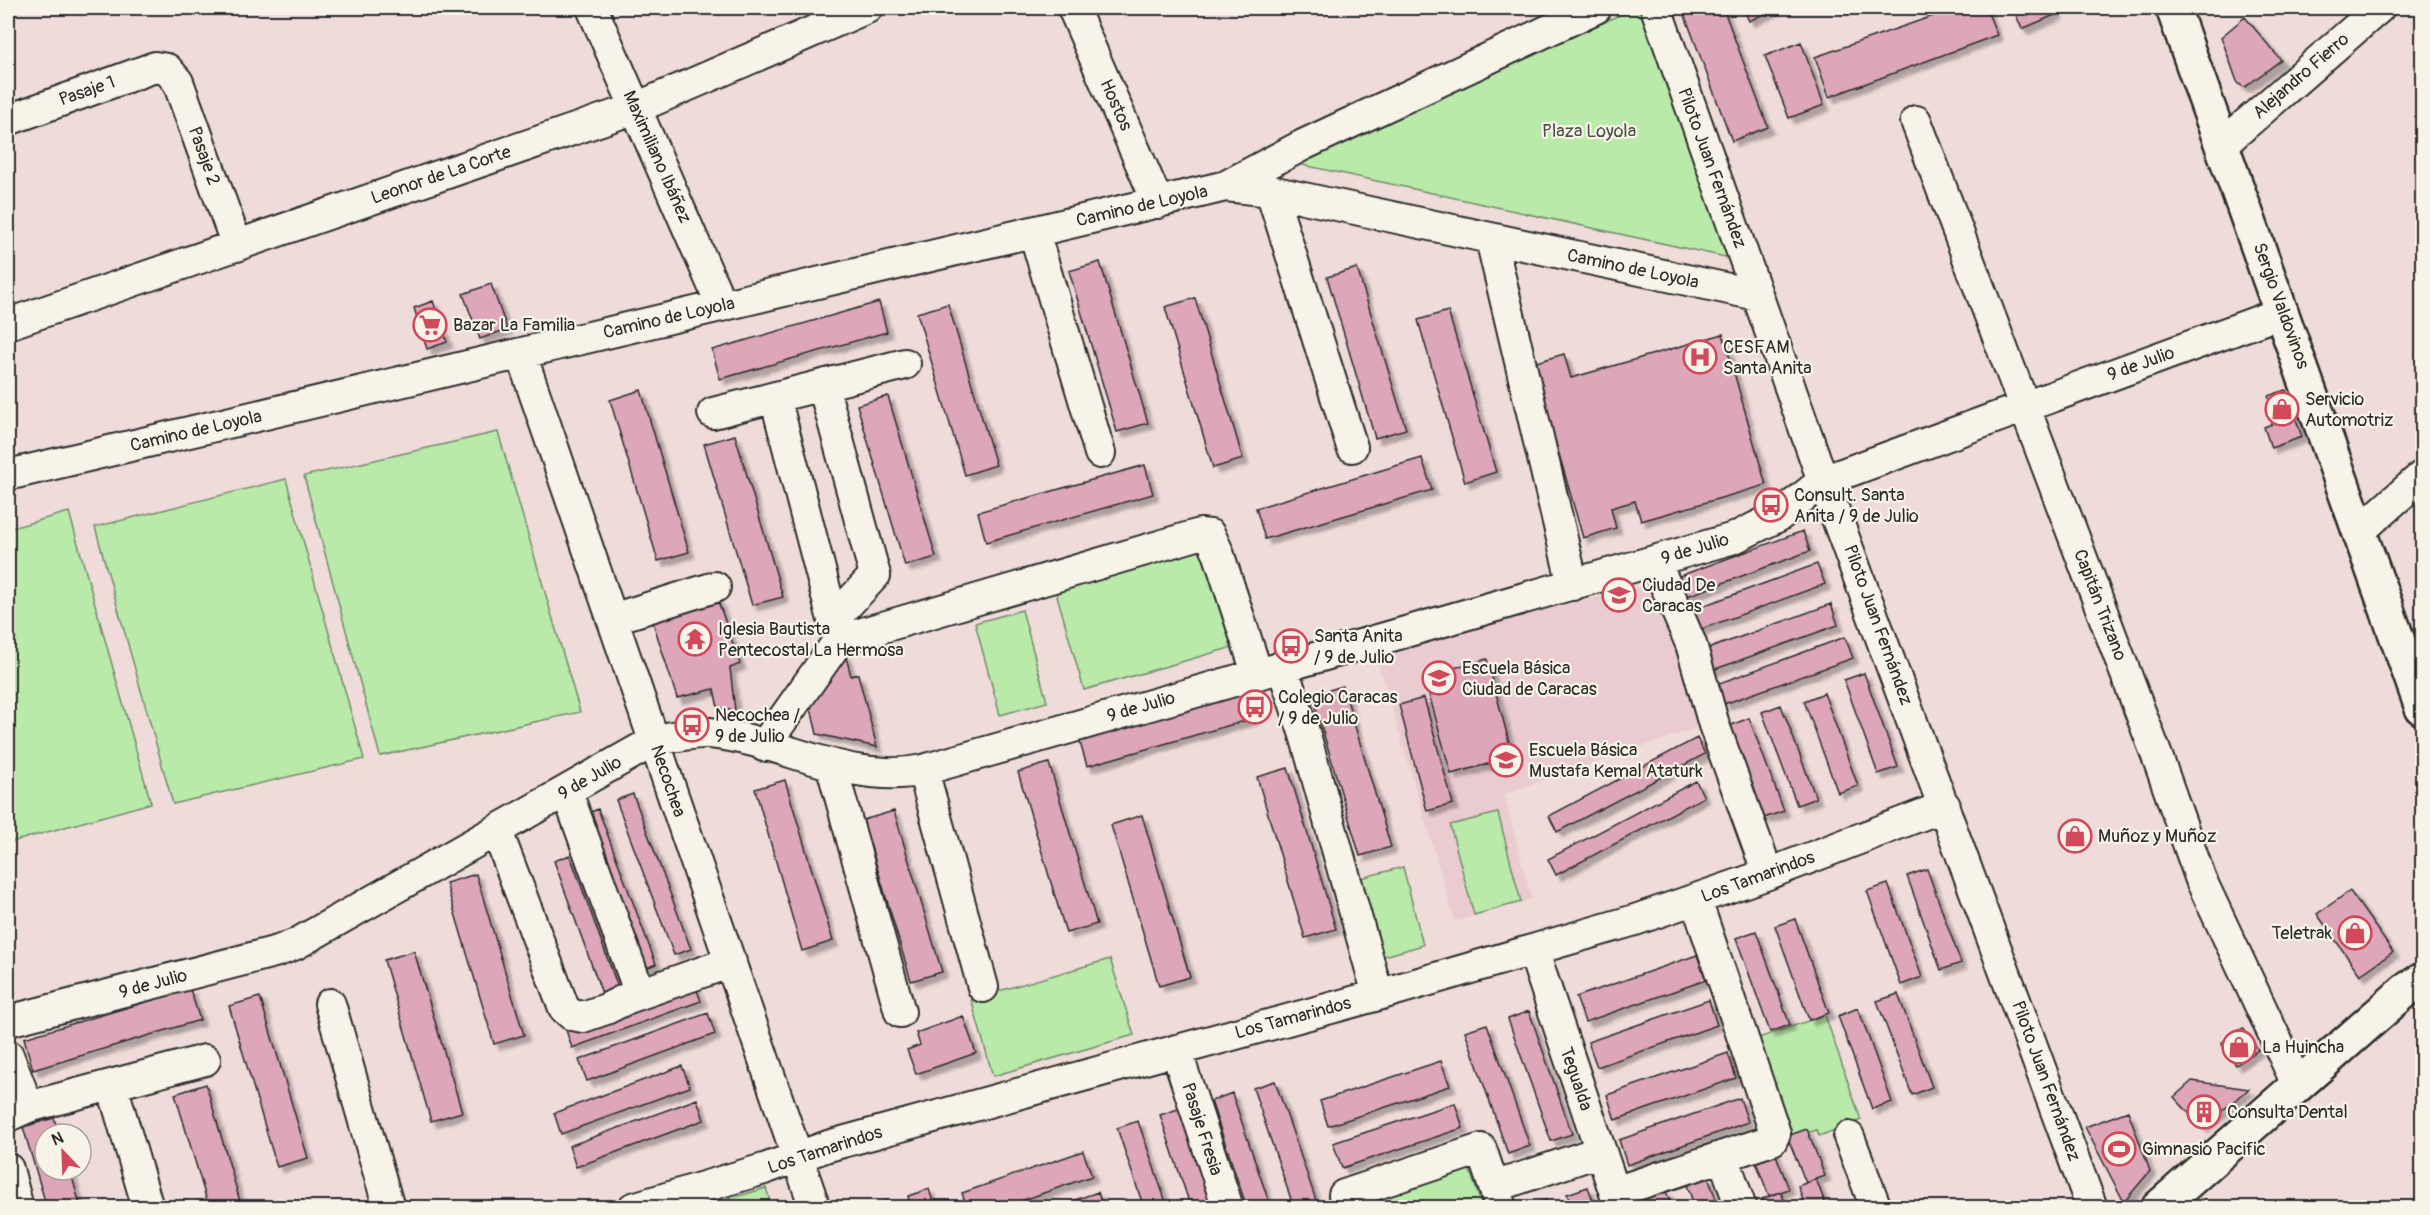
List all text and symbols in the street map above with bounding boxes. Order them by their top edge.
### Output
street label: Alejandro Fierro [2248,28,2354,124]
street label: Pasaje 1 [56,71,118,111]
street label: Hostos [1094,76,1138,134]
street label: Piloto Juan Fernández [1672,85,1752,251]
street label: Maximiliano Ibáñez [617,87,697,227]
park label: Plaza Loyola [1542,120,1636,143]
street label: Pasaje 2 [183,123,225,189]
street label: Leonor de La Corte [368,140,514,210]
street label: Camino de Loyola [1074,180,1210,232]
street label: Sergio Valdovinos [2248,240,2314,372]
street label: Camino de Loyola [1565,244,1701,294]
street label: Camino de Loyola [601,292,737,344]
supermarket icon: Bazar La Familia [412,307,448,343]
place label: Bazar La Familia [453,314,575,337]
place label: CESFAM Santa Anita [1723,336,1812,380]
hospital icon: CESFAM Santa Anita [1682,339,1718,375]
street label: 9 de Julio [2104,341,2178,387]
place label: Servicio Automotriz [2305,388,2393,432]
shop icon: Servicio Automotriz [2264,391,2300,427]
street label: Camino de Loyola [128,405,264,457]
place label: Consult. Santa Anita / 9 de Julio [1794,484,1919,528]
bus stop icon: Consult. Santa Anita / 9 de Julio [1753,487,1789,523]
street label: 9 de Julio [1658,528,1732,570]
street label: Piloto Juan Fernández [1838,542,1918,708]
street label: Capitán Trizano [2068,546,2132,664]
place label: Ciudad De Caracas [1642,574,1716,618]
school or university icon: Ciudad De Caracas [1601,577,1637,613]
place label: Iglesia Bautista Pentecostal La Hermosa [718,618,904,662]
temple icon: Iglesia Bautista Pentecostal La Hermosa [677,621,713,657]
place label: Santa Anita / 9 de Julio [1314,625,1403,669]
bus stop icon: Santa Anita / 9 de Julio [1273,628,1309,664]
place label: Escuela Básica Ciudad de Caracas [1462,657,1597,701]
school or university icon: Escuela Básica Ciudad de Caracas [1421,660,1457,696]
street label: 9 de Julio [1104,686,1178,728]
place label: Colegio Caracas / 9 de Julio [1278,686,1398,730]
bus stop icon: Colegio Caracas / 9 de Julio [1237,689,1273,725]
place label: Necochea / 9 de Julio [715,704,800,748]
bus stop icon: Necochea / 9 de Julio [674,707,710,743]
place label: Escuela Básica Mustafa Kemal Ataturk [1529,739,1703,783]
street label: Necochea [645,742,691,820]
school or university icon: Escuela Básica Mustafa Kemal Ataturk [1488,742,1524,778]
street label: 9 de Julio [554,750,626,805]
shop icon: Muñoz y Muñoz [2057,818,2093,854]
place label: Muñoz y Muñoz [2098,825,2216,848]
street label: Los Tamarindos [1698,846,1818,908]
shop icon: Teletrak [2337,915,2373,951]
place label: Teletrak [2272,922,2332,945]
street label: 9 de Julio [116,964,190,1004]
street label: Los Tamarindos [1232,991,1354,1045]
street label: Piloto Juan Fernández [2006,998,2086,1164]
shop icon: La Huincha [2221,1029,2257,1065]
place label: La Huincha [2262,1036,2344,1059]
street label: Tegualda [1554,1044,1598,1114]
street label: Pasaje Fresia [1176,1080,1228,1178]
building icon: Consulta Dental [2186,1094,2222,1130]
place label: Consulta Dental [2227,1101,2348,1124]
street label: Los Tamarindos [765,1121,885,1179]
north arrow [33,1122,93,1182]
text: N [49,1128,67,1150]
sports icon: Gimnasio Pacific [2101,1131,2137,1167]
place label: Gimnasio Pacific [2142,1138,2266,1161]

